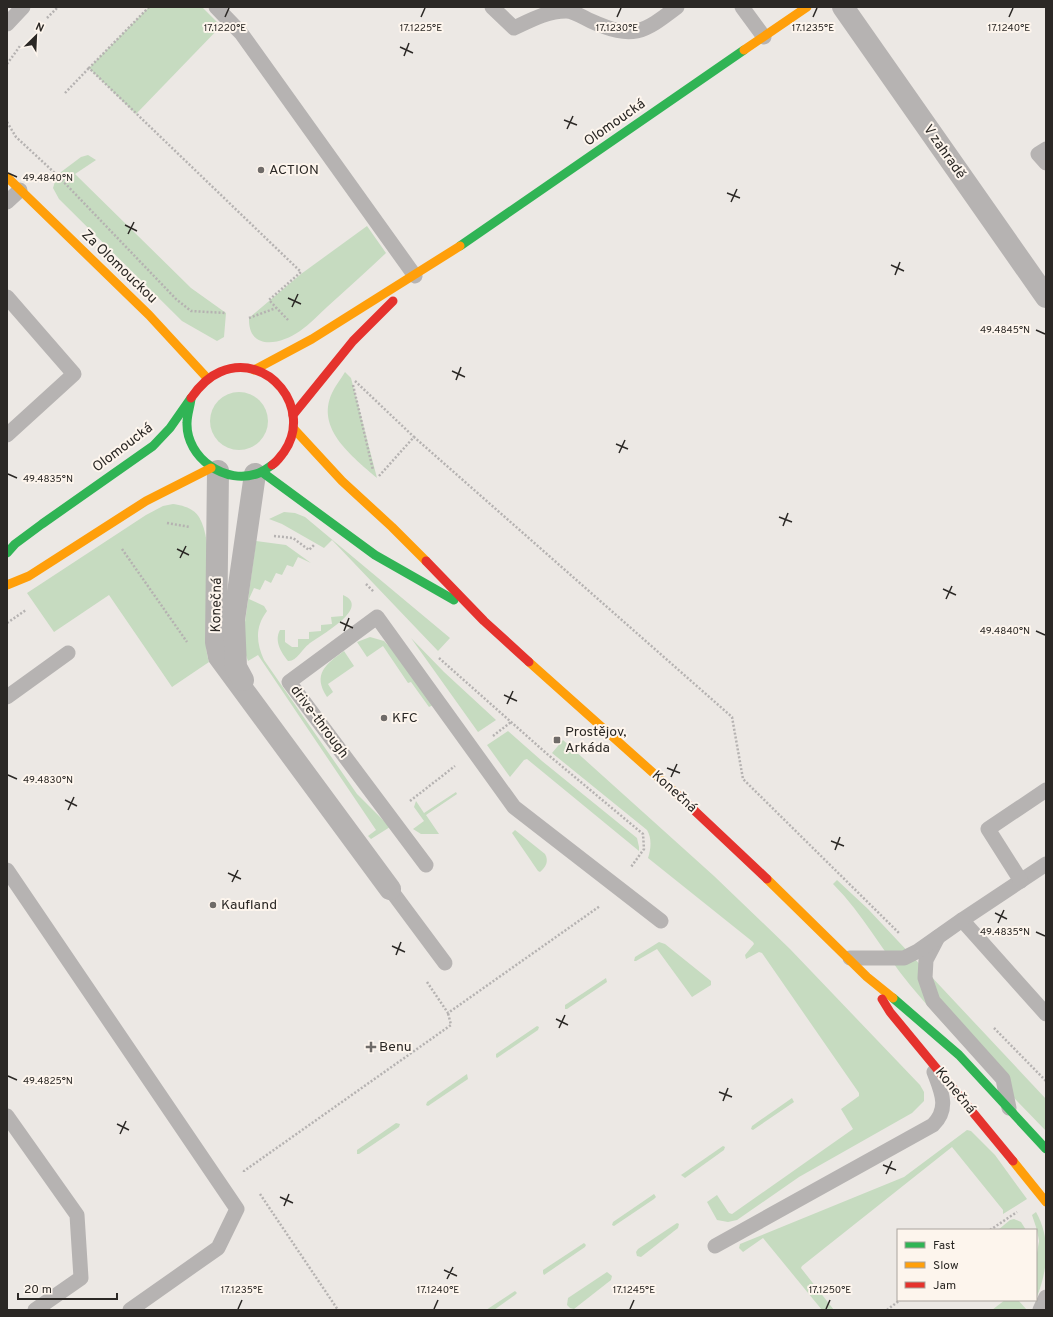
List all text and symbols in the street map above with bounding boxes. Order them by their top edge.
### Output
north arrow [16,16,56,56]
text: N [33,20,46,36]
text: 17.1220°E [204,22,246,35]
text: 17.1225°E [400,22,442,35]
text: 17.1230°E [596,22,638,35]
text: 17.1235°E [792,22,834,35]
text: 17.1240°E [988,22,1030,35]
street label: Olomoucká [581,96,649,150]
street label: V zahradě [919,122,969,182]
place label: ACTION [269,162,319,179]
marker: ACTION [256,165,266,175]
text: 49.4840°N [23,172,73,185]
street label: Za Olomouckou [78,227,160,307]
text: 49.4845°N [980,324,1030,337]
street label: Olomoucká [89,420,157,476]
text: 49.4835°N [23,473,73,486]
street label: Konečná [208,577,226,633]
text: 49.4840°N [980,625,1030,638]
street label: drive-through [286,682,352,762]
place label: KFC [392,710,418,727]
marker: KFC [379,713,389,723]
place label: Prostějov, Arkáda [565,724,626,757]
marker: Prostějov, Arkáda [552,735,562,745]
street label: Konečná [648,767,700,817]
text: 49.4830°N [23,774,73,787]
place label: Kaufland [221,897,277,914]
marker: Kaufland [208,900,218,910]
text: 49.4835°N [980,926,1030,939]
place label: Benu [379,1039,412,1056]
marker: Benu [366,1042,376,1052]
street label: Konečná [931,1064,979,1118]
text: 49.4825°N [23,1075,73,1088]
legend [897,1229,1037,1301]
text: Fast [933,1238,955,1254]
text: Slow [933,1258,959,1274]
scale bar [18,1275,117,1301]
text: Jam [933,1278,956,1294]
text: 20 m [24,1282,52,1298]
text: 17.1235°E [221,1284,263,1297]
text: 17.1240°E [417,1284,459,1297]
text: 17.1245°E [613,1284,655,1297]
text: 17.1250°E [809,1284,851,1297]

